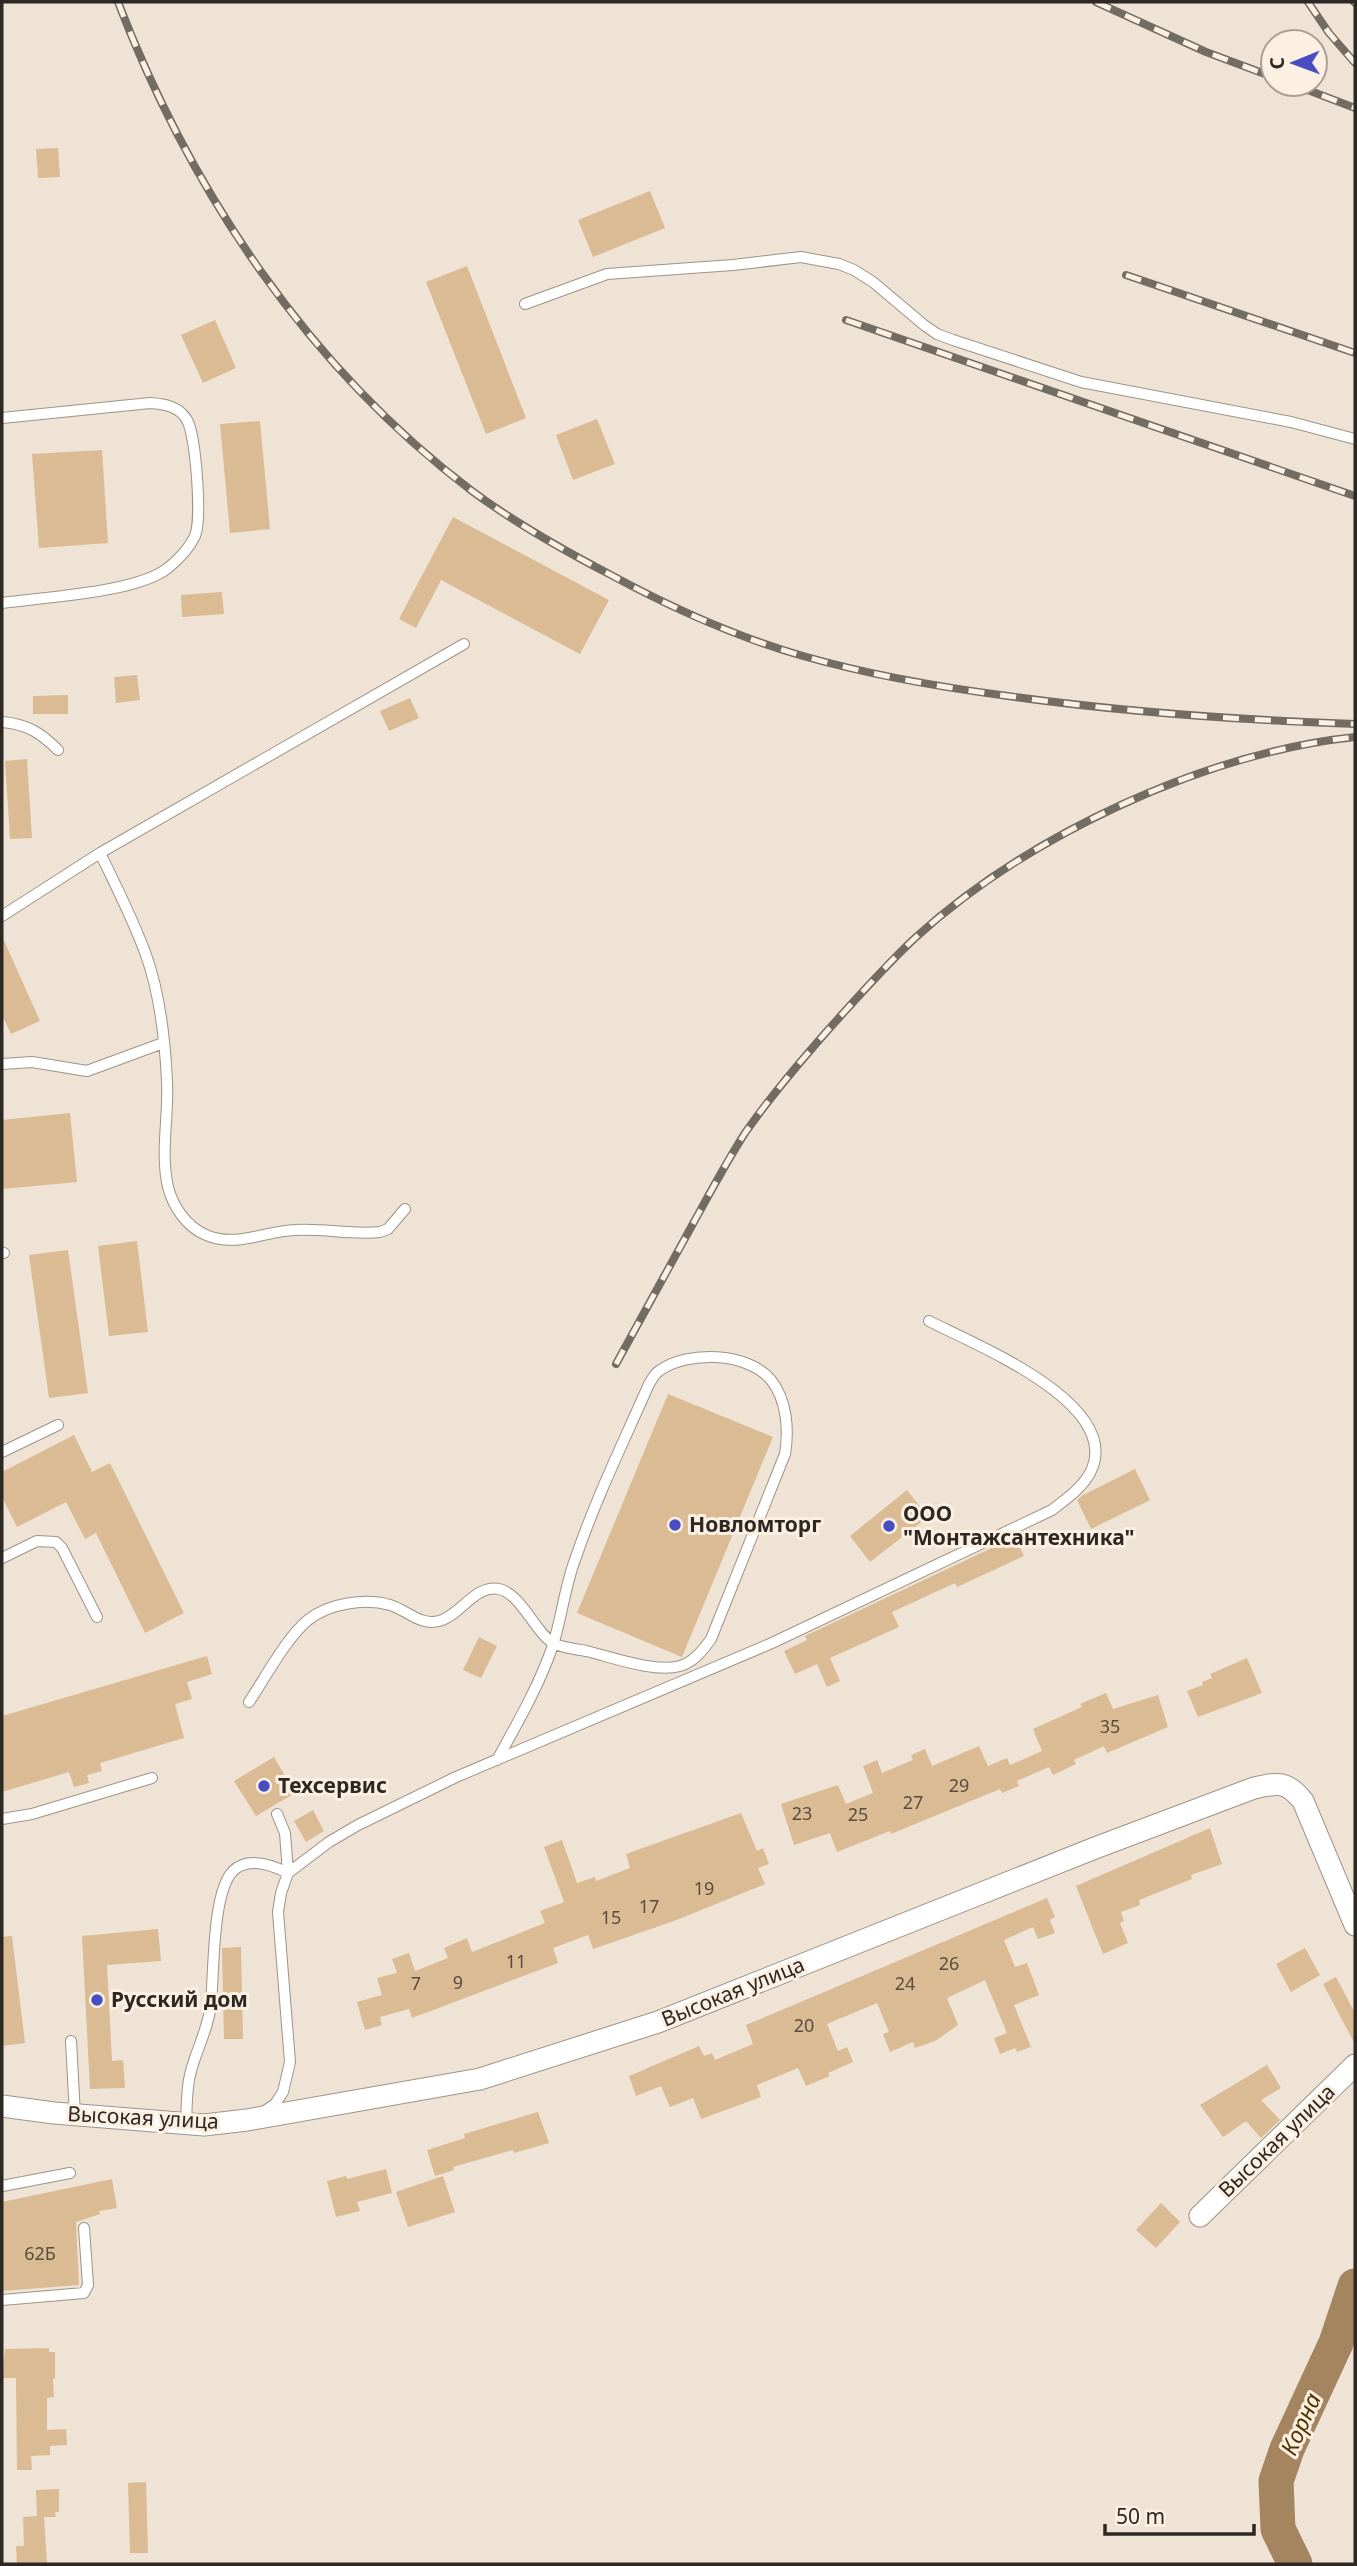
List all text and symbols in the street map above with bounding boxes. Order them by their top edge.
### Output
north arrow [1259,28,1329,98]
text: С [1264,57,1290,70]
place label: ООО "Монтажсантехника" [903,1499,1135,1551]
place label: Новломторг [689,1510,821,1538]
marker: Новломторг [667,1517,683,1533]
marker: ООО "Монтажсантехника" [881,1518,897,1534]
house number: 35 [1100,1714,1120,1738]
place label: Техсервис [278,1771,387,1799]
house number: 29 [949,1773,969,1797]
marker: Техсервис [256,1778,272,1794]
house number: 27 [903,1790,923,1814]
house number: 23 [792,1801,812,1825]
house number: 25 [848,1802,868,1826]
house number: 19 [694,1876,714,1900]
house number: 17 [639,1894,659,1918]
house number: 15 [601,1905,621,1929]
house number: 11 [506,1949,526,1973]
street label: Высокая улица [657,1950,808,2032]
house number: 26 [939,1951,959,1975]
house number: 9 [453,1970,463,1994]
house number: 7 [411,1971,421,1995]
house number: 24 [895,1971,915,1995]
place label: Русский дом [111,1985,248,2013]
marker: Русский дом [89,1992,105,2008]
house number: 20 [794,2013,814,2037]
street label: Высокая улица [1212,2078,1341,2203]
street label: Высокая улица [67,2099,220,2135]
house number: 62Б [24,2241,56,2265]
water label: Корна [1272,2387,1328,2460]
scale bar [1105,2492,1254,2536]
text: 50 m [1116,2502,1165,2530]

